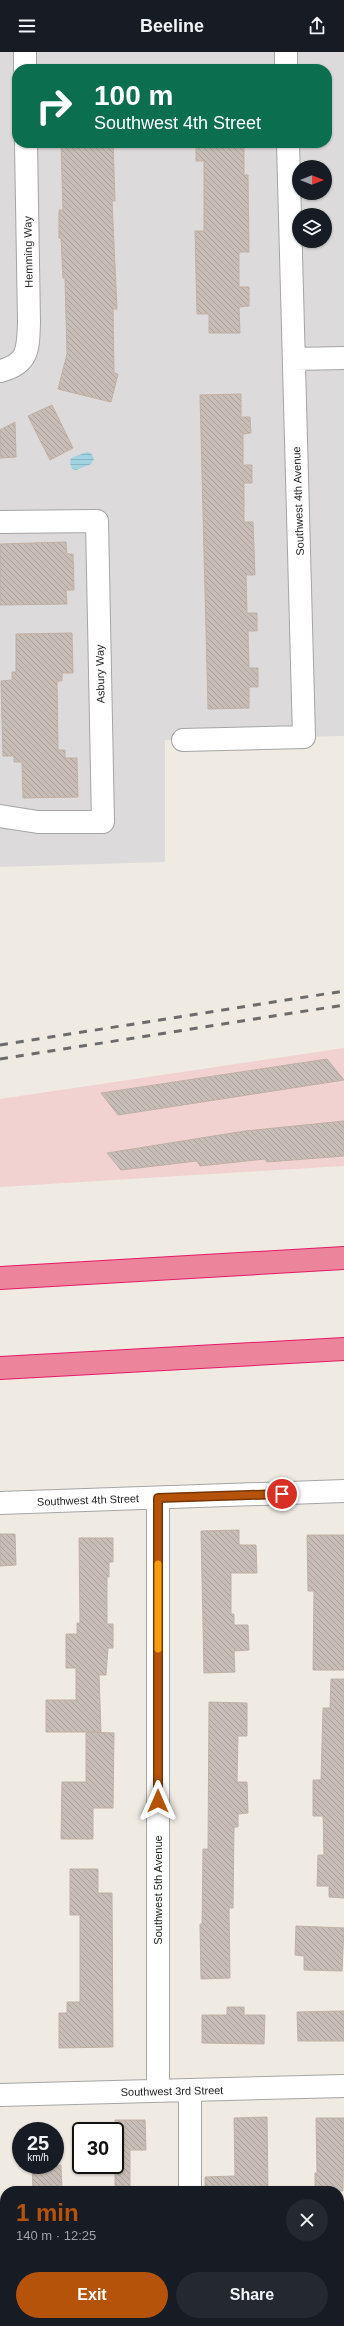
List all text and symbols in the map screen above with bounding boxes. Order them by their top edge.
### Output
icon: menu [16,15,38,37]
icon: share [306,15,328,37]
text: Beeline [140,16,204,36]
icon: right [28,80,80,132]
text: 100 m [94,80,173,111]
text: Southwest 4th Street [94,113,261,133]
north arrow [292,160,332,200]
map controls [292,160,332,248]
button: layers [292,208,332,248]
street label: Hemming Way [21,216,35,288]
street label: Southwest 4th Avenue [290,446,306,556]
street label: Asbury Way [93,644,107,704]
pin [265,1477,299,1511]
icon: arrive [271,1483,293,1505]
street label: Southwest 4th Street [37,1492,139,1508]
position arrow [137,1780,179,1822]
street label: Southwest 5th Avenue [152,1835,164,1945]
street label: Southwest 3rd Street [121,2084,223,2098]
speed limit sign: 30 [72,2122,124,2174]
text: 25 [27,2132,49,2154]
text: km/h [27,2152,49,2163]
text: 1 min [16,2199,79,2226]
button: close [286,2199,328,2241]
text: 140 m · 12:25 [16,2228,96,2243]
button: Exit [16,2272,168,2318]
button: Share [176,2272,328,2318]

